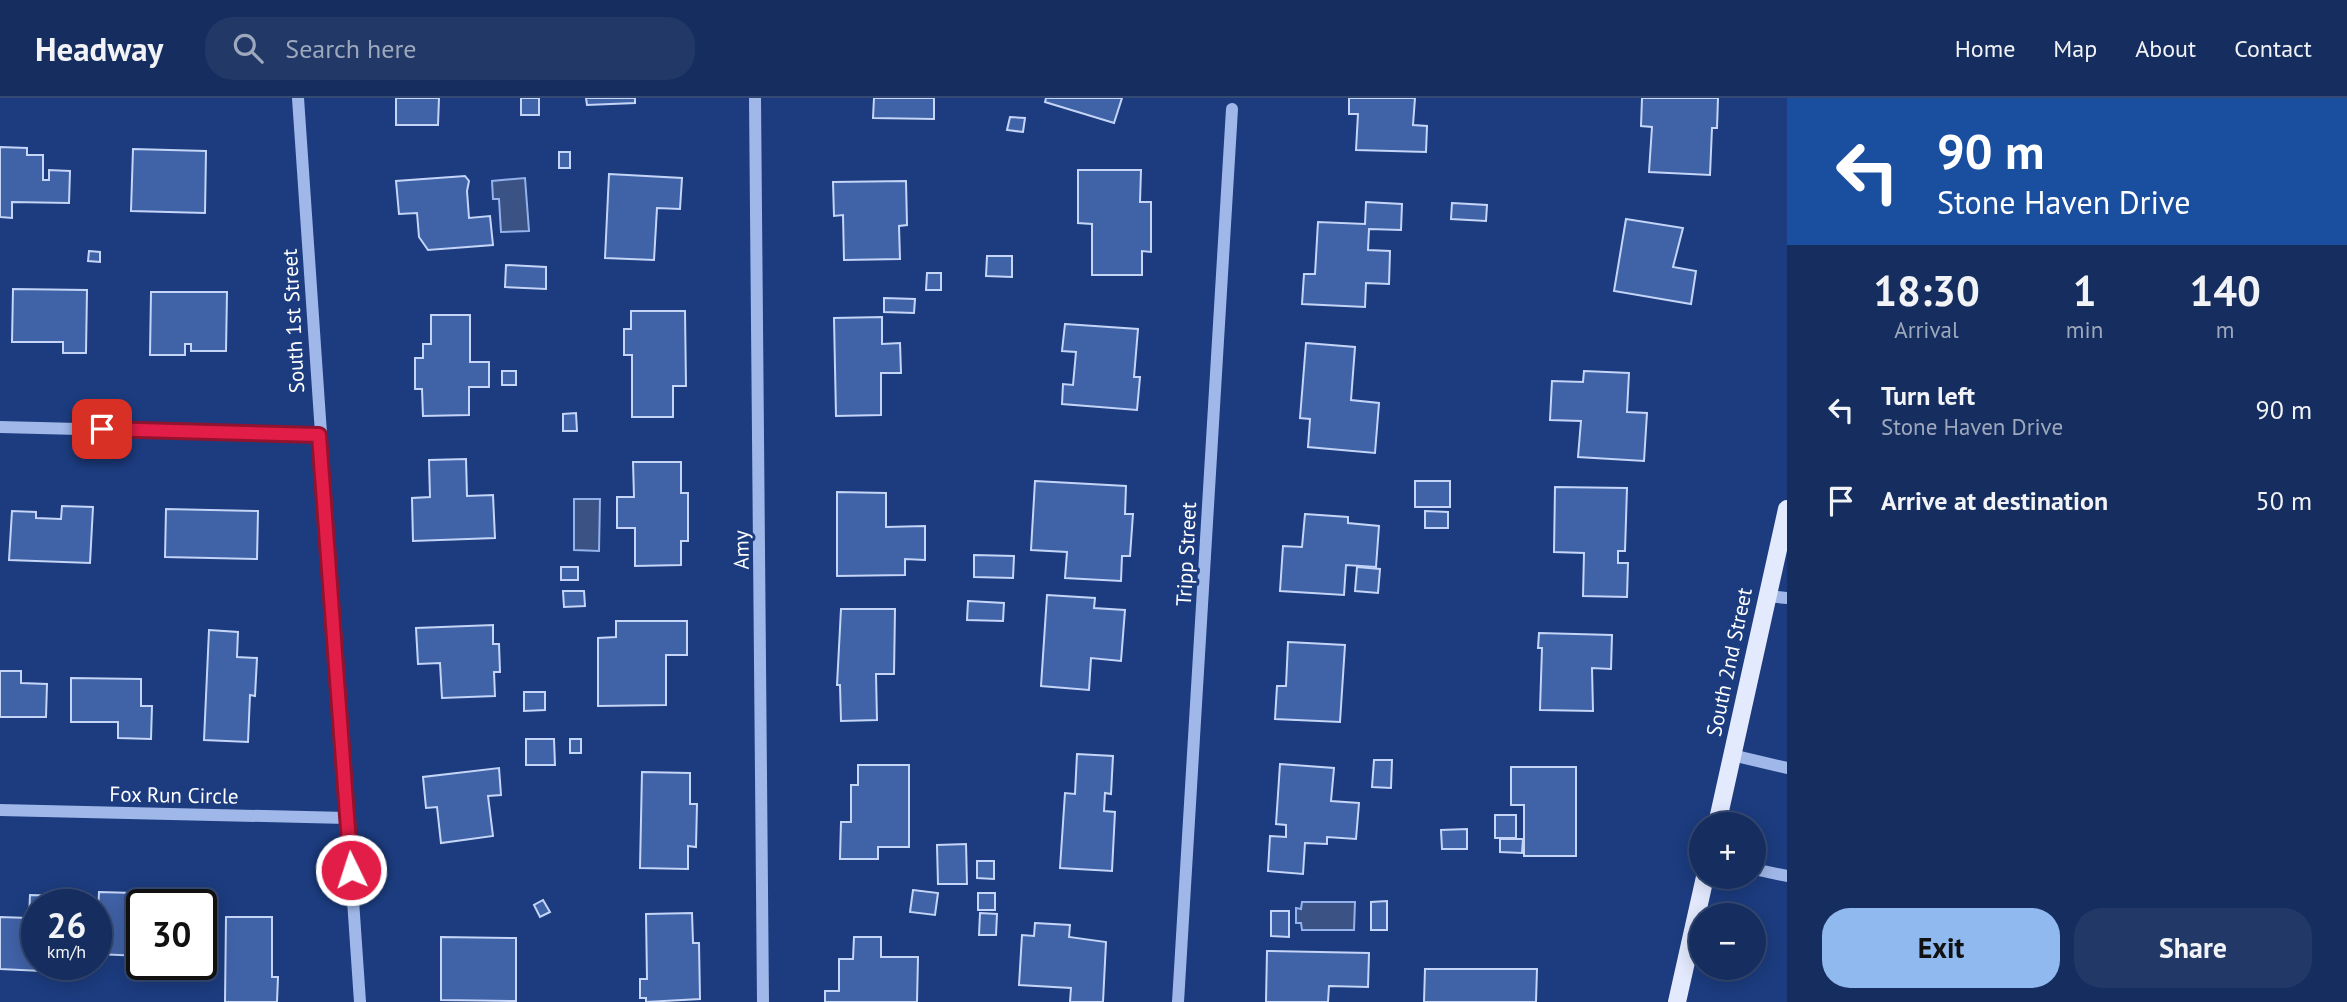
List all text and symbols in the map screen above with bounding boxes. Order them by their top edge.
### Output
search box [205,17,695,80]
text: Headway [35,27,163,70]
icon: search [229,29,267,67]
text: Search here [285,32,416,65]
text: Home [1955,33,2015,64]
text: Map [2053,33,2097,64]
text: About [2135,33,2196,64]
text: Contact [2234,33,2312,64]
text: 90 m [1937,119,2044,183]
icon: left [1822,126,1913,217]
text: Stone Haven Drive [1937,181,2190,223]
street label: South 1st Street [276,248,310,394]
text: 18:30 [1873,263,1980,318]
text: 1 [2073,263,2096,318]
text: 140 [2189,263,2261,318]
text: Arrival [1894,315,1959,344]
text: min [2066,315,2103,344]
text: m [2216,315,2234,344]
text: Turn left [1881,379,1975,412]
icon: left [1822,391,1860,429]
text: 90 m [2256,393,2312,426]
pin [72,399,132,459]
icon: arrive [83,410,121,448]
text: Stone Haven Drive [1881,412,2063,441]
icon: arrive [1822,482,1860,520]
text: Arrive at destination [1881,484,2108,517]
text: 50 m [2256,484,2312,517]
street label: Tripp Street [1170,501,1202,607]
street label: Amy [727,530,755,570]
street label: South 2nd Street [1700,585,1758,739]
street label: Fox Run Circle [109,780,239,810]
map controls [1689,812,1766,980]
button: + [1689,812,1766,889]
position arrow [314,833,388,907]
speed limit sign: 30 [126,889,217,980]
text: 26 [47,902,86,948]
button: − [1689,903,1766,980]
button: Exit [1822,908,2060,988]
button: Share [2074,908,2312,988]
text: km/h [47,940,86,963]

